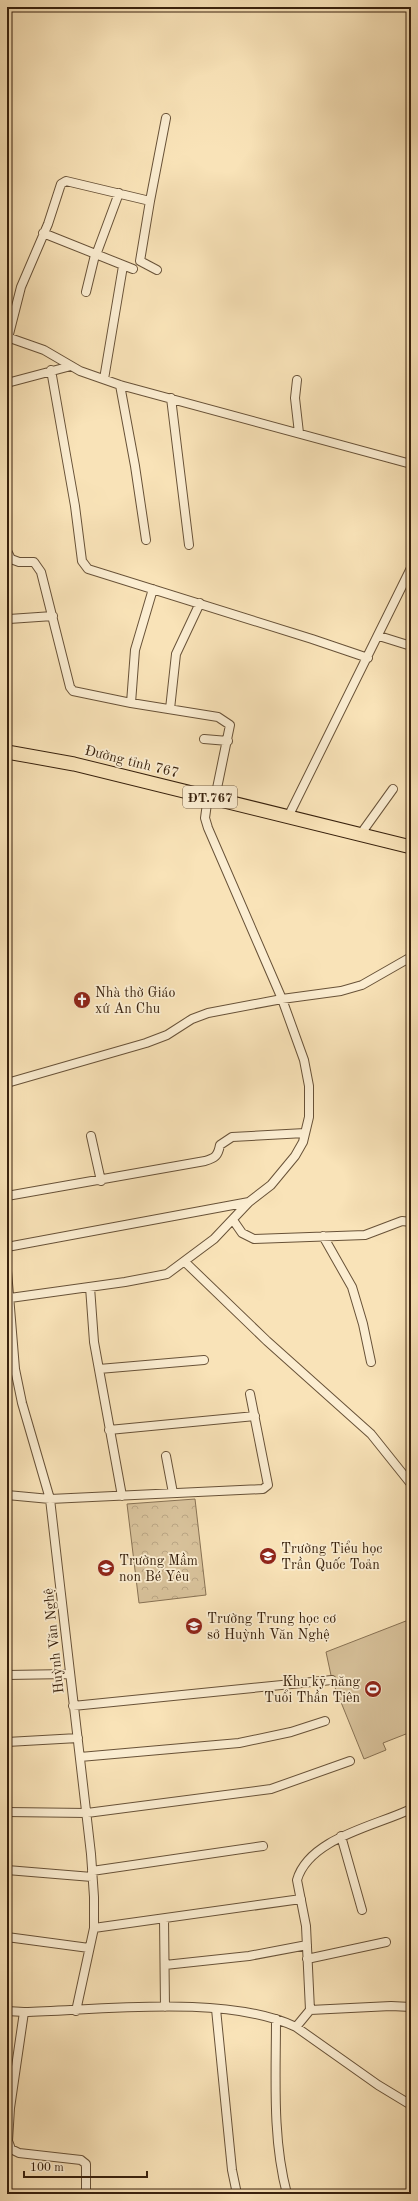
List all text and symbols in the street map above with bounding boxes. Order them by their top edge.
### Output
street label: Đường tỉnh 767 [83,744,180,780]
road number: ĐT.767 [183,786,237,808]
place label: Nhà thờ Giáo xứ An Chu [95,986,175,1016]
church icon: Nhà thờ Giáo xứ An Chu [72,990,92,1010]
place label: Trường Tiểu học Trần Quốc Toản [281,1540,382,1572]
school or university icon: Trường Tiểu học Trần Quốc Toản [258,1546,278,1566]
place label: Trường Mầm non Bé Yêu [119,1552,198,1584]
school or university icon: Trường Mầm non Bé Yêu [96,1558,116,1578]
street label: Huỳnh Văn Nghệ [42,1588,66,1694]
place label: Trường Trung học cơ sở Huỳnh Văn Nghệ [207,1612,336,1642]
school or university icon: Trường Trung học cơ sở Huỳnh Văn Nghệ [184,1616,204,1636]
place label: Khu kỹ năng Tuổi Thần Tiên [264,1675,360,1705]
sports icon: Khu kỹ năng Tuổi Thần Tiên [363,1679,383,1699]
scale bar [24,2153,147,2179]
text: 100 m [30,2162,64,2174]

